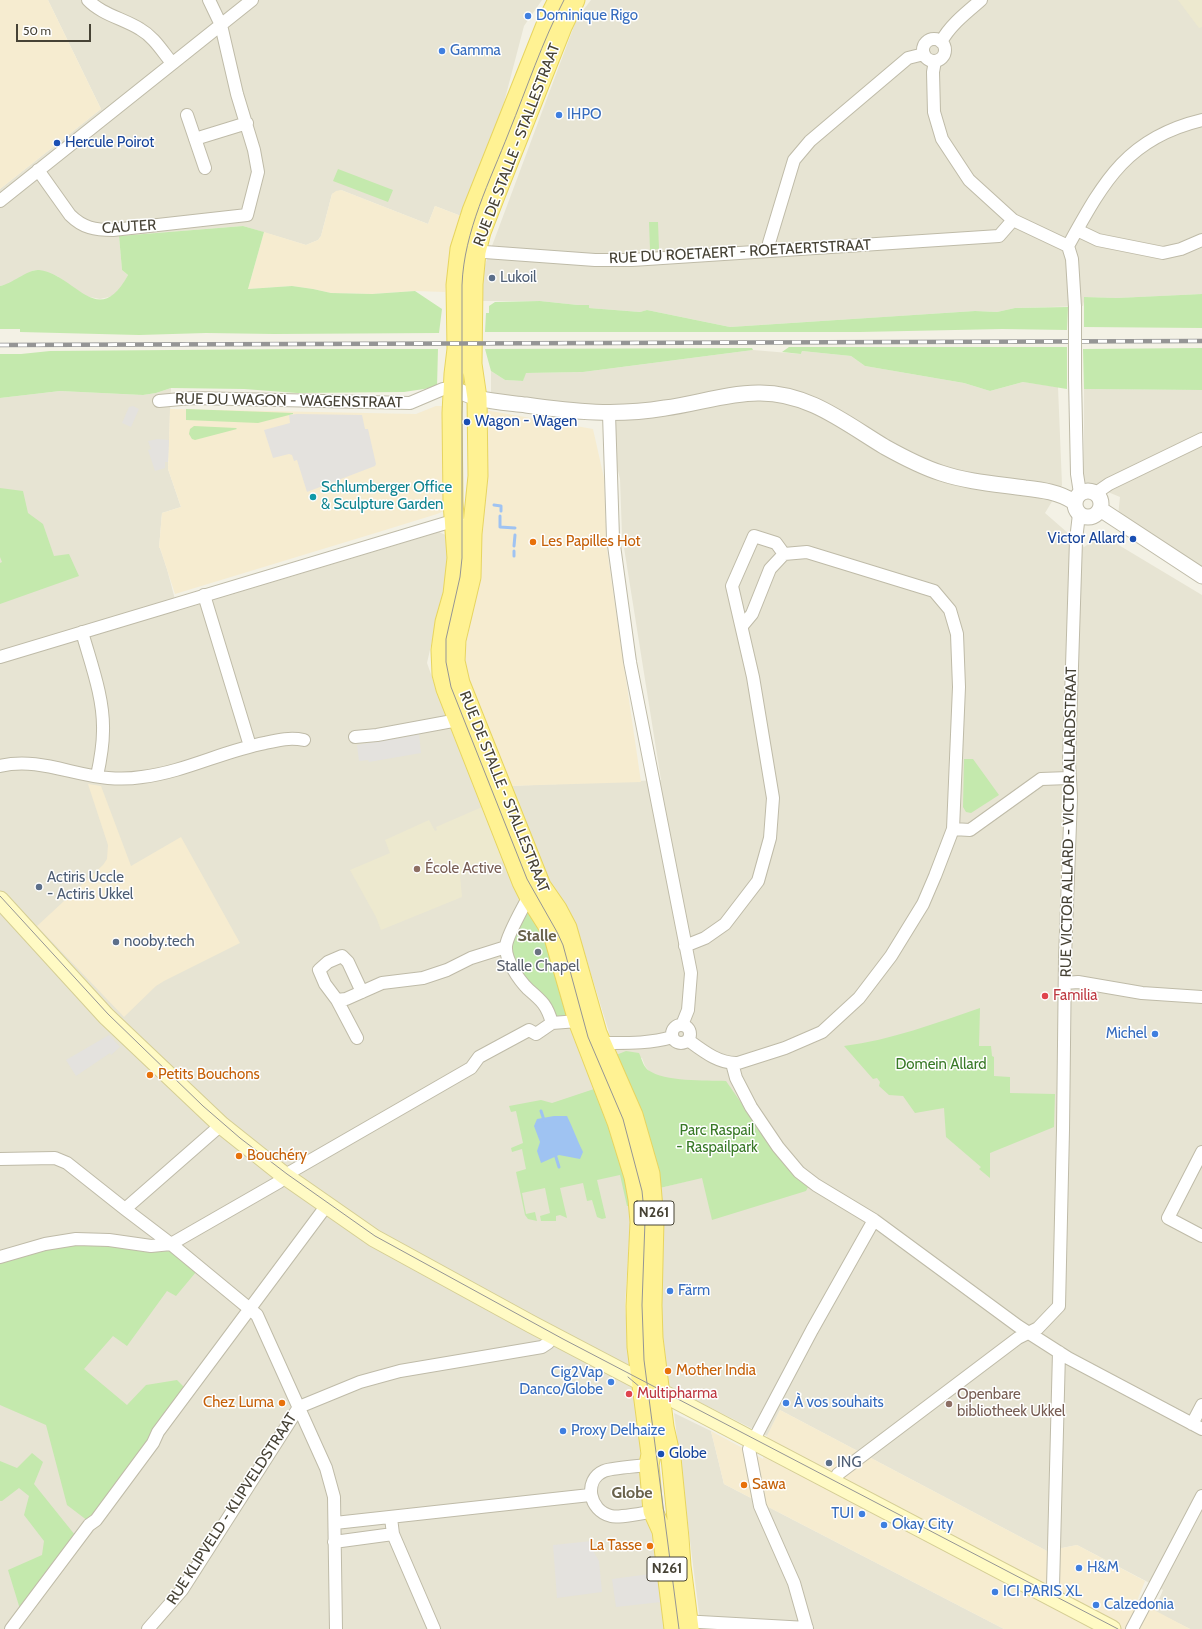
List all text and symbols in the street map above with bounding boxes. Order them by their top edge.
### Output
place label: Dominique Rigo [536,7,638,25]
marker: Dominique Rigo [523,11,533,21]
scale bar [18,16,93,42]
text: 50 m [23,23,51,38]
street label: RUE DE STALLE - STALLESTRAAT [470,41,564,249]
place label: Gamma [450,42,501,60]
marker: Gamma [437,46,447,56]
place label: IHPO [567,106,602,124]
marker: IHPO [554,110,564,120]
place label: Hercule Poirot [65,134,154,152]
marker: Hercule Poirot [52,138,62,148]
street label: CAUTER [101,216,157,238]
street label: RUE DU ROETAERT - ROETAERTSTRAAT [609,236,871,268]
place label: Lukoil [500,269,537,287]
marker: Lukoil [487,273,497,283]
street label: RUE DU WAGON - WAGENSTRAAT [175,390,403,412]
place label: Wagon - Wagen [475,413,577,431]
marker: Wagon - Wagen [462,417,472,427]
place label: Schlumberger Office & Sculpture Garden [321,479,452,514]
marker: Schlumberger Office & Sculpture Garden [308,492,318,502]
place label: Victor Allard [1048,530,1125,548]
place label: Les Papilles Hot [541,533,641,551]
marker: Victor Allard [1128,534,1138,544]
marker: Les Papilles Hot [528,537,538,547]
street label: RUE VICTOR ALLARD - VICTOR ALLARDSTRAAT [1057,667,1081,977]
street label: RUE DE STALLE - STALLESTRAAT [455,689,553,895]
place label: École Active [425,860,502,878]
marker: École Active [412,864,422,874]
place label: Actiris Uccle - Actiris Ukkel [47,869,133,904]
marker: Actiris Uccle - Actiris Ukkel [34,882,44,892]
district label: Stalle [517,926,557,946]
place label: nooby.tech [124,933,195,951]
marker: nooby.tech [111,937,121,947]
marker: Stalle Chapel [533,947,543,957]
place label: Stalle Chapel [497,958,579,976]
place label: Familia [1053,987,1097,1005]
marker: Familia [1040,991,1050,1001]
place label: Michel [1106,1025,1147,1043]
marker: Michel [1150,1029,1160,1039]
park label: Domein Allard [895,1056,987,1074]
place label: Petits Bouchons [158,1066,260,1084]
marker: Petits Bouchons [145,1070,155,1080]
park label: Parc Raspail - Raspailpark [676,1122,758,1157]
place label: Bouchéry [247,1147,307,1165]
marker: Bouchéry [234,1151,244,1161]
road number: N261 [634,1201,674,1225]
place label: Färm [678,1282,710,1300]
marker: Färm [665,1286,675,1296]
place label: Mother India [676,1362,756,1380]
place label: Cig2Vap Danco/Globe [519,1364,603,1399]
marker: Mother India [663,1366,673,1376]
marker: Cig2Vap Danco/Globe [606,1377,616,1387]
place label: Multipharma [637,1385,717,1403]
place label: Openbare bibliotheek Ukkel [957,1386,1065,1421]
marker: Multipharma [624,1389,634,1399]
place label: Chez Luma [203,1394,274,1412]
place label: À vos souhaits [794,1394,884,1412]
marker: Chez Luma [277,1398,287,1408]
marker: À vos souhaits [781,1398,791,1408]
marker: Openbare bibliotheek Ukkel [944,1399,954,1409]
street label: RUE KLIPVELD - KLIPVELDSTRAAT [163,1410,301,1608]
place label: Proxy Delhaize [571,1422,665,1440]
marker: Proxy Delhaize [558,1426,568,1436]
place label: Globe [669,1445,707,1463]
marker: Globe [656,1449,666,1459]
place label: ING [837,1454,861,1472]
marker: ING [824,1458,834,1468]
place label: Sawa [752,1476,786,1494]
marker: Sawa [739,1480,749,1490]
district label: Globe [611,1483,653,1503]
place label: TUI [831,1505,854,1523]
marker: TUI [857,1509,867,1519]
place label: Okay City [892,1516,953,1534]
marker: Okay City [879,1520,889,1530]
place label: La Tasse [590,1537,642,1555]
marker: La Tasse [645,1541,655,1551]
road number: N261 [647,1557,687,1581]
place label: H&M [1087,1559,1119,1577]
marker: H&M [1074,1563,1084,1573]
place label: ICI PARIS XL [1003,1583,1082,1601]
marker: ICI PARIS XL [990,1587,1000,1597]
place label: Calzedonia [1104,1596,1174,1614]
marker: Calzedonia [1091,1600,1101,1610]

